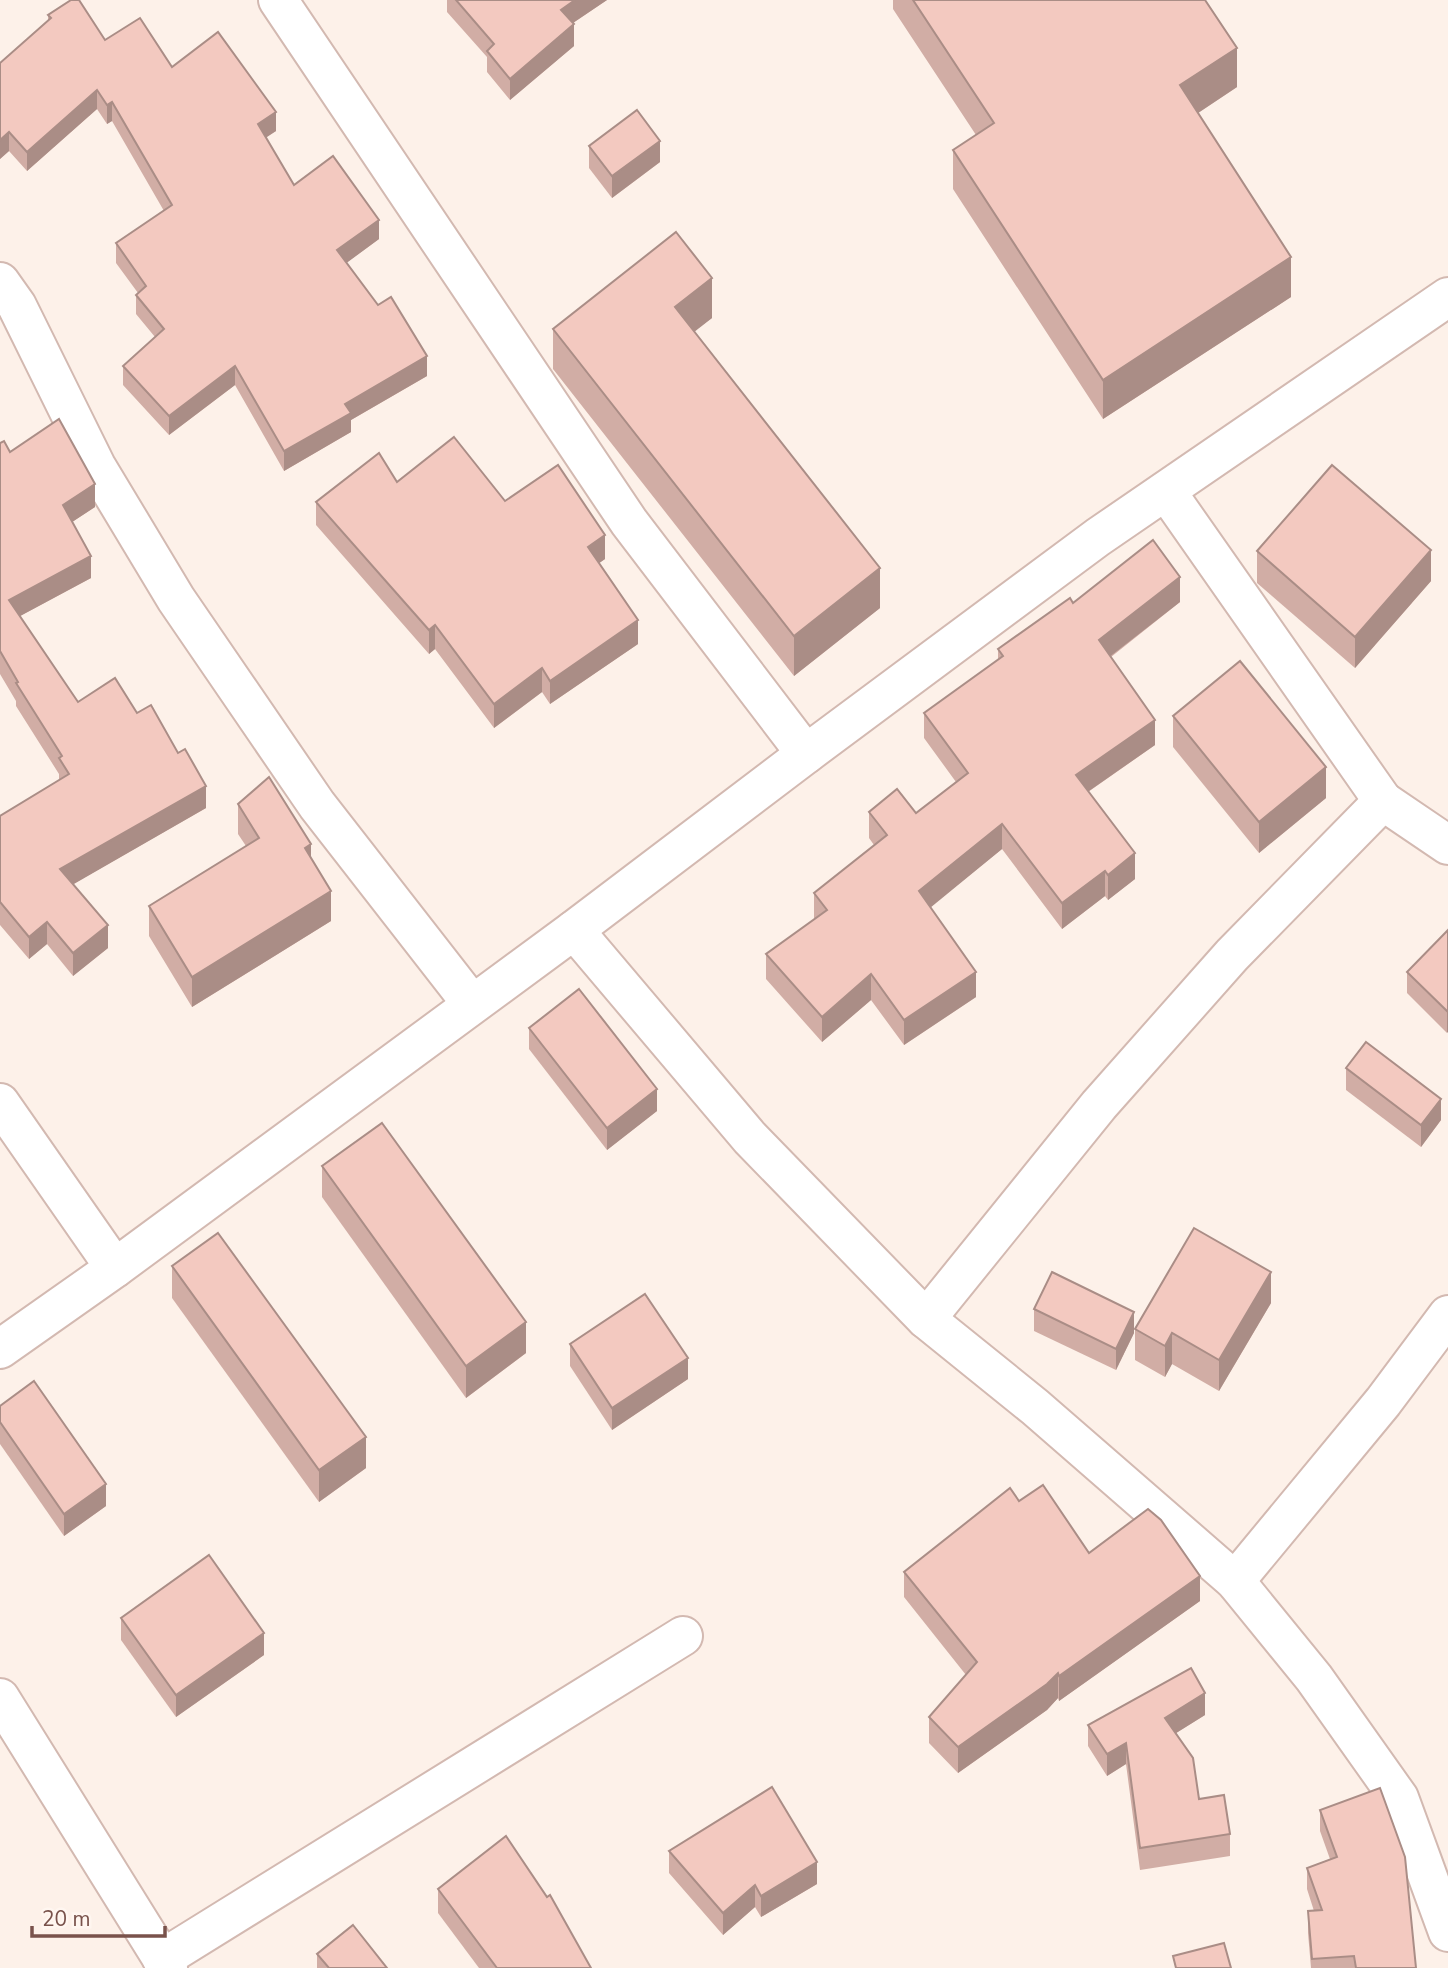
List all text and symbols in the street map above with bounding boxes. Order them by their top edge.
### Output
scale bar [32,1895,164,1939]
text: 20 m [42,1905,91,1933]

